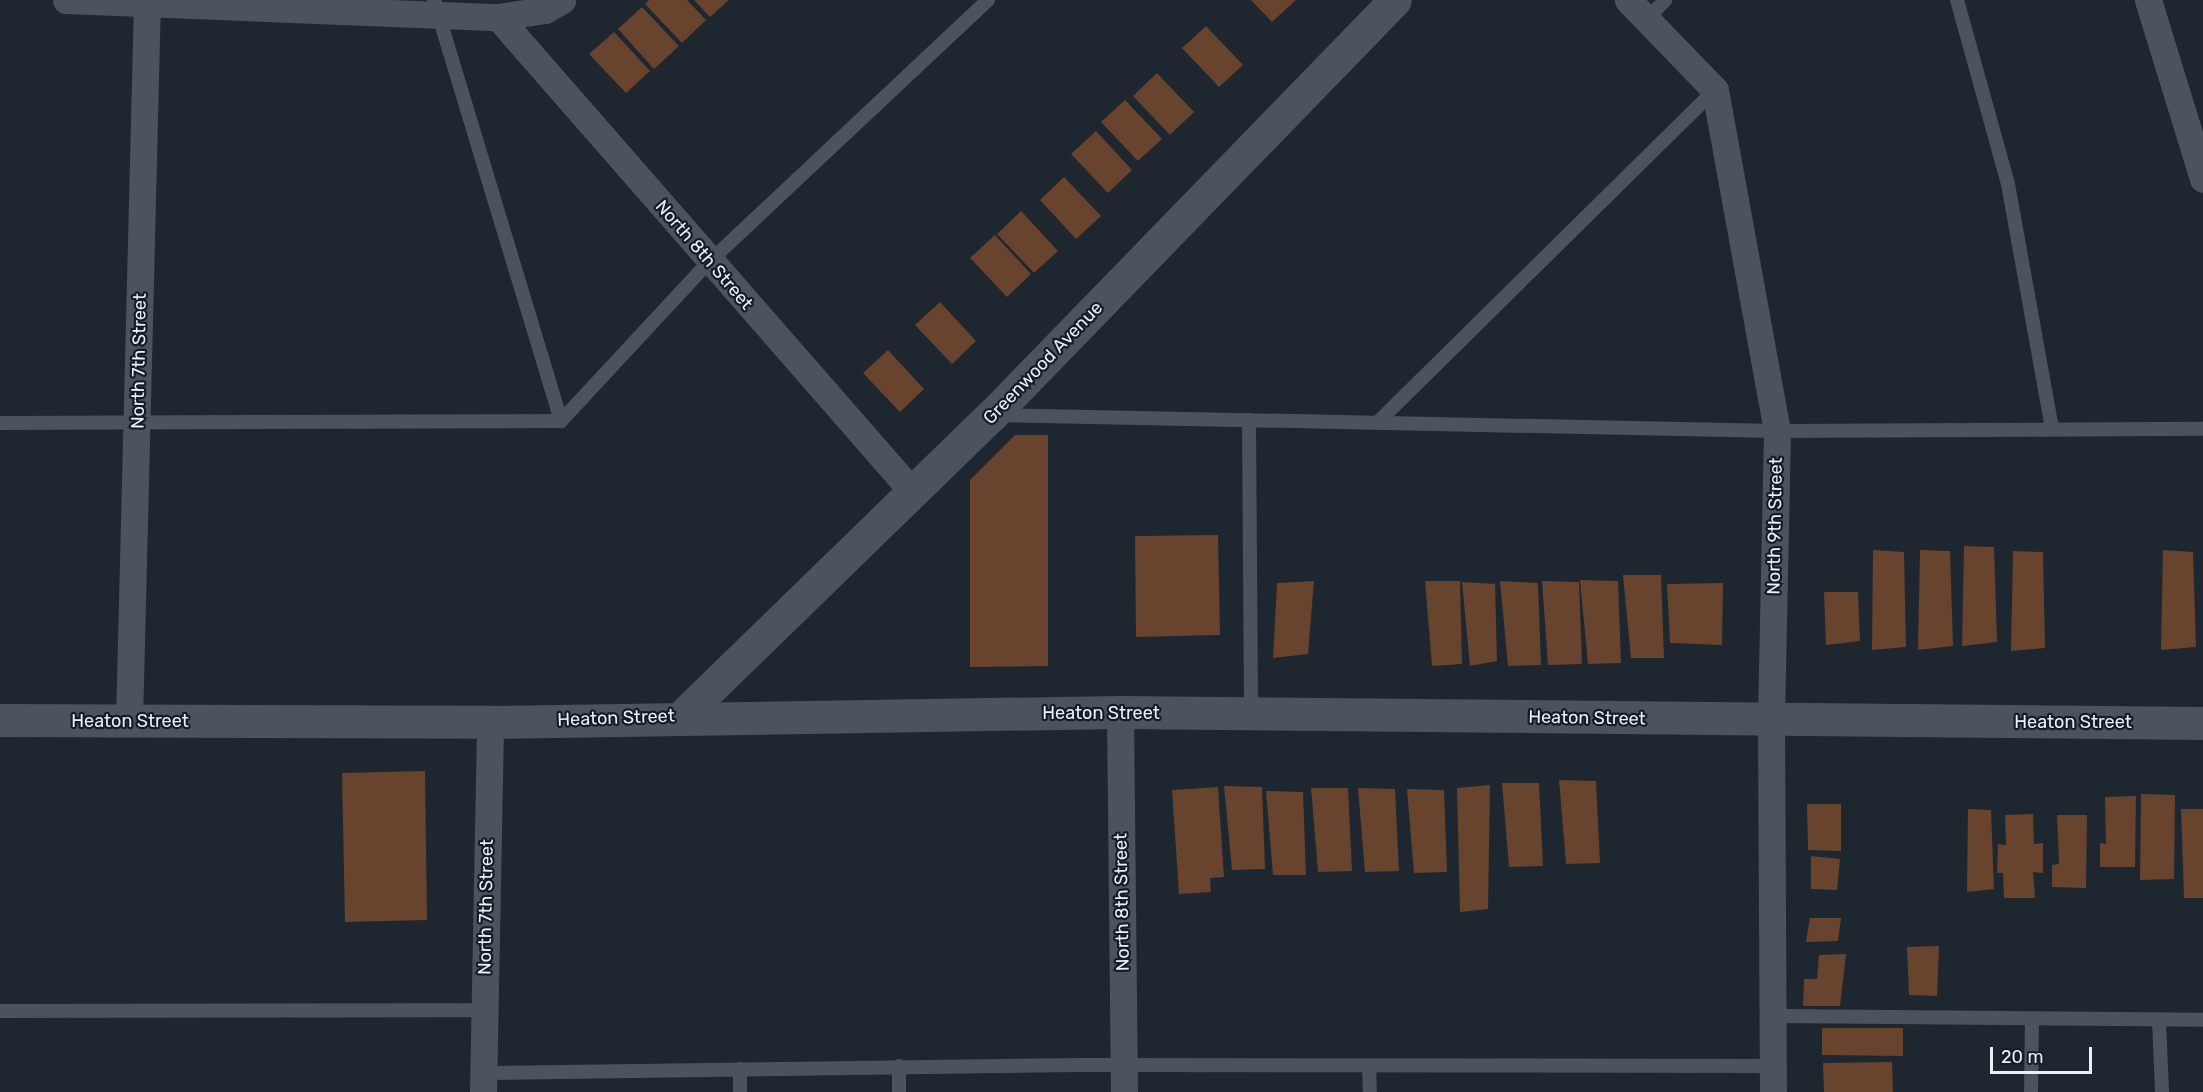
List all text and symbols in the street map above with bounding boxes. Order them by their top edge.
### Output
street label: North 8th Street [651,196,757,314]
street label: North 7th Street [127,293,151,429]
street label: Greenwood Avenue [979,297,1107,429]
street label: North 9th Street [1763,457,1787,595]
street label: Heaton Street [1042,702,1160,724]
street label: Heaton Street [557,705,675,731]
street label: Heaton Street [1528,706,1646,730]
street label: Heaton Street [71,710,189,732]
street label: Heaton Street [2014,711,2132,733]
street label: North 8th Street [1110,833,1134,971]
street label: North 7th Street [474,839,498,975]
scale bar [1993,1035,2095,1073]
text: 20 m [2001,1046,2043,1068]

